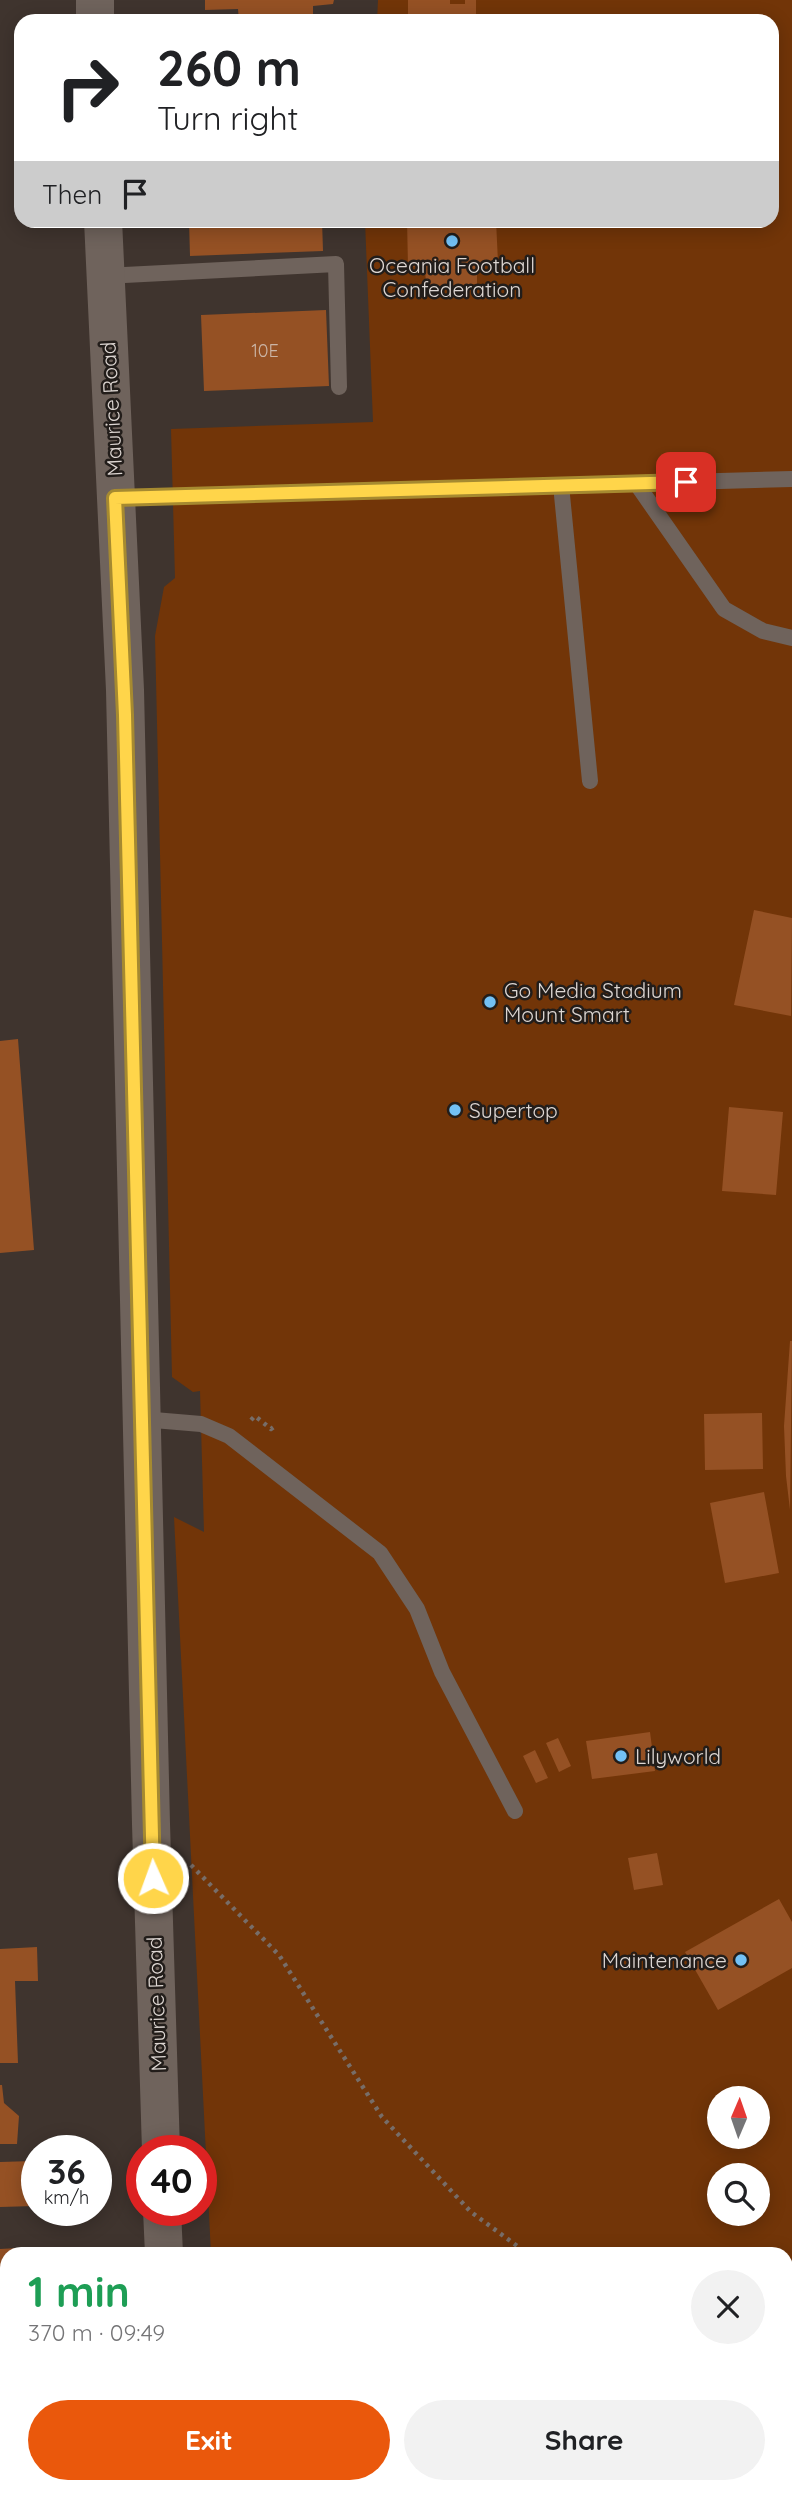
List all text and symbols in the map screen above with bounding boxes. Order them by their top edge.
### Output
text: 260 m [157,37,301,98]
icon: right [42,42,133,133]
text: Turn right [157,98,298,138]
icon: arrive [116,175,154,213]
text: Then [42,178,102,211]
marker: Oceania Football Confederation [444,233,460,249]
place label: Oceania Football Confederation [369,252,535,302]
house number: 10E [251,339,279,362]
street label: Maurice Road [94,341,128,477]
pin [656,452,716,512]
icon: arrive [667,463,705,501]
place label: Go Media Stadium Mount Smart [504,977,682,1027]
marker: Go Media Stadium Mount Smart [482,994,498,1010]
place label: Supertop [469,1097,558,1123]
marker: Supertop [447,1102,463,1118]
place label: Lilyworld [635,1743,721,1769]
marker: Lilyworld [613,1748,629,1764]
position arrow [116,1841,190,1915]
street label: Maurice Road [141,1936,171,2072]
place label: Maintenance [602,1947,727,1973]
marker: Maintenance [733,1952,749,1968]
north arrow [707,2086,770,2149]
map controls [707,2086,770,2226]
speed limit sign: 40 [126,2135,217,2226]
text: 36 [47,2149,86,2193]
button: search [707,2163,770,2226]
text: km/h [44,2186,89,2209]
text: 1 min [28,2265,130,2318]
button: close [691,2270,765,2344]
text: 370 m · 09:49 [28,2318,165,2347]
button: Exit [28,2400,390,2480]
button: Share [404,2400,765,2480]

